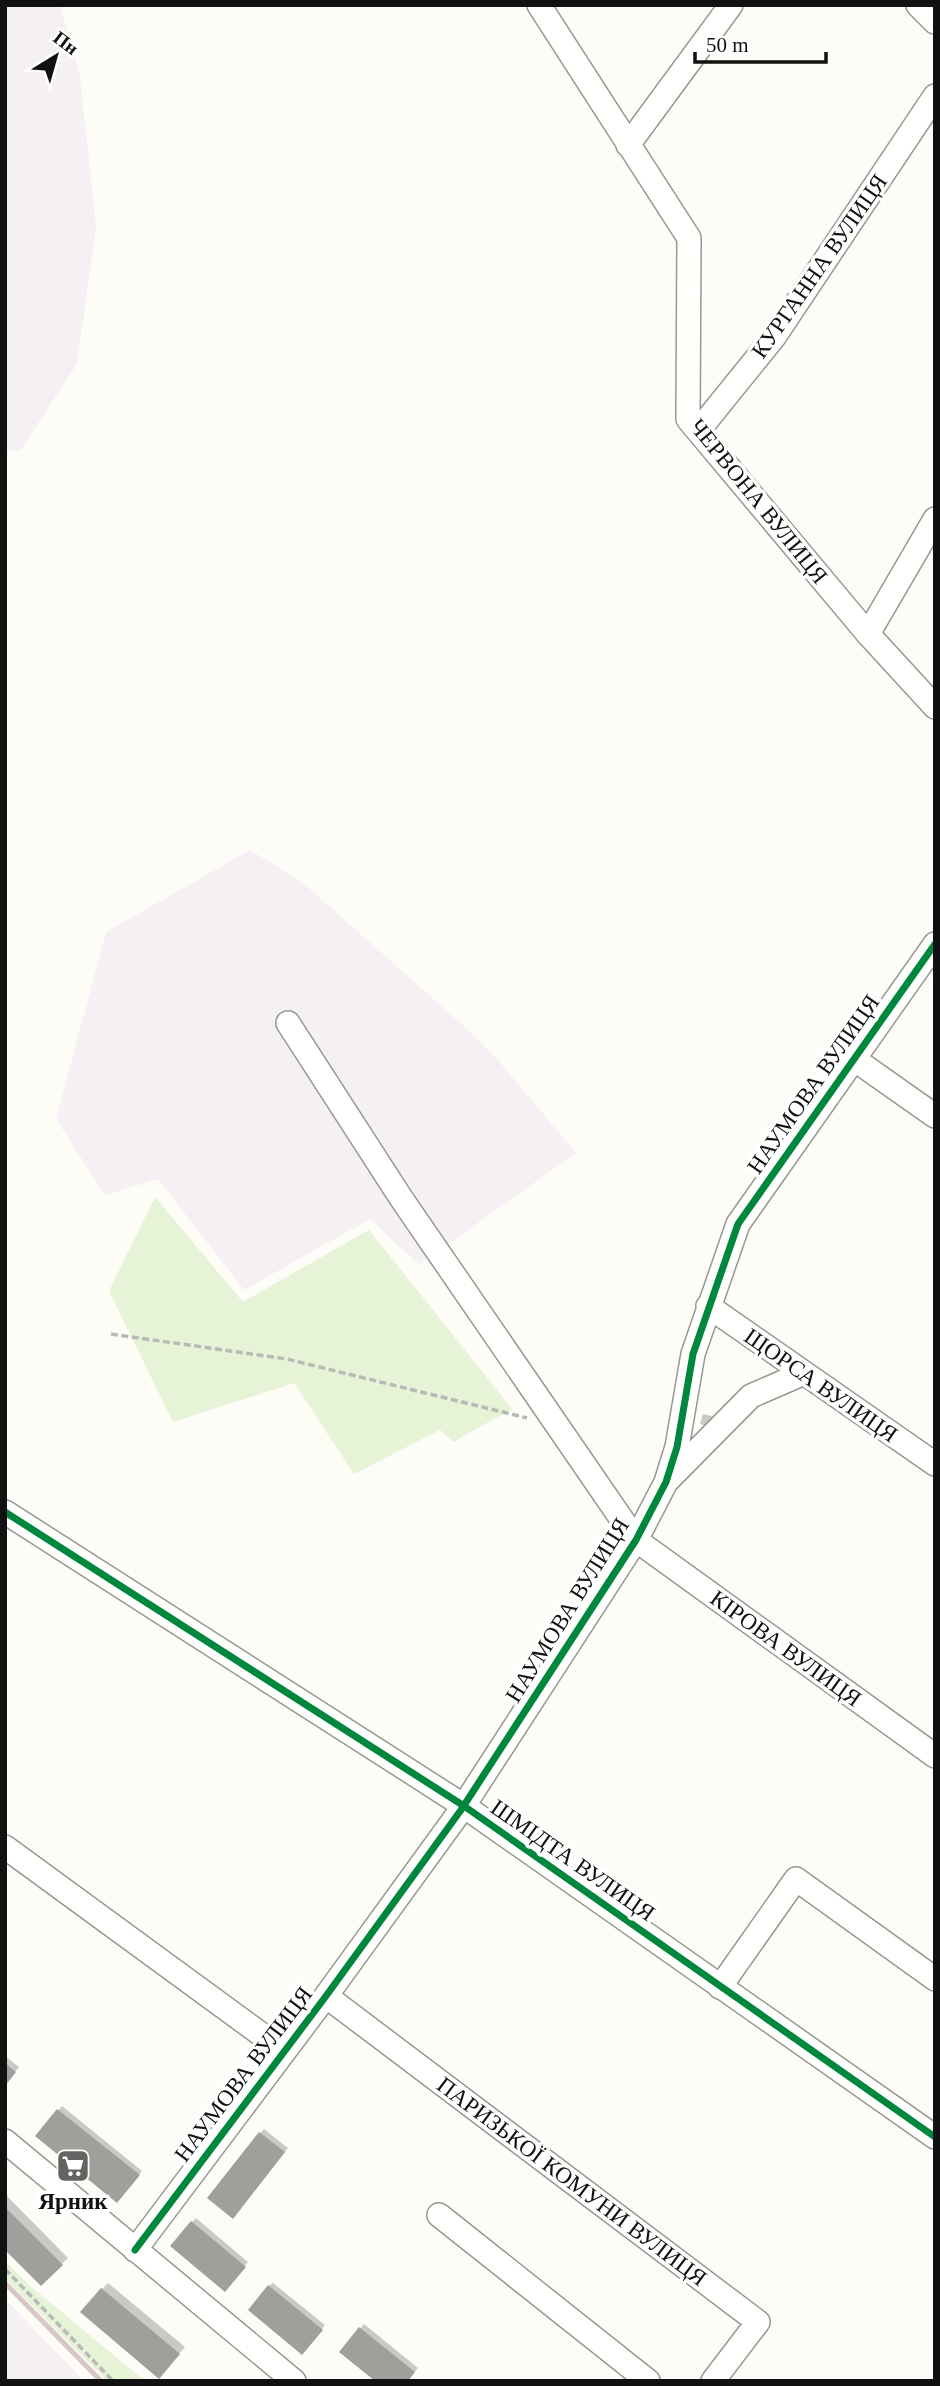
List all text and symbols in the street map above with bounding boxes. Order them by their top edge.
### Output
north arrow [21,21,91,91]
scale bar [695,21,826,65]
text: Пн [49,27,83,59]
text: 50 m [706,33,749,57]
street label: КУРГАННА ВУЛИЦЯ [747,170,892,363]
street label: ЧЕРВОНА ВУЛИЦЯ [685,414,833,588]
street label: НАУМОВА ВУЛИЦЯ [742,990,884,1178]
street label: ЩОРСА ВУЛИЦЯ [740,1323,902,1447]
street label: НАУМОВА ВУЛИЦЯ [501,1514,634,1707]
street label: КІРОВА ВУЛИЦЯ [705,1585,866,1711]
street label: ШМІДТА ВУЛИЦЯ [486,1795,659,1926]
street label: НАУМОВА ВУЛИЦЯ [170,1982,317,2167]
street label: ПАРИЗЬКОЇ КОМУНИ ВУЛИЦЯ [432,2072,711,2291]
supermarket icon: Ярник [54,2147,92,2185]
place label: Ярник [38,2189,108,2214]

